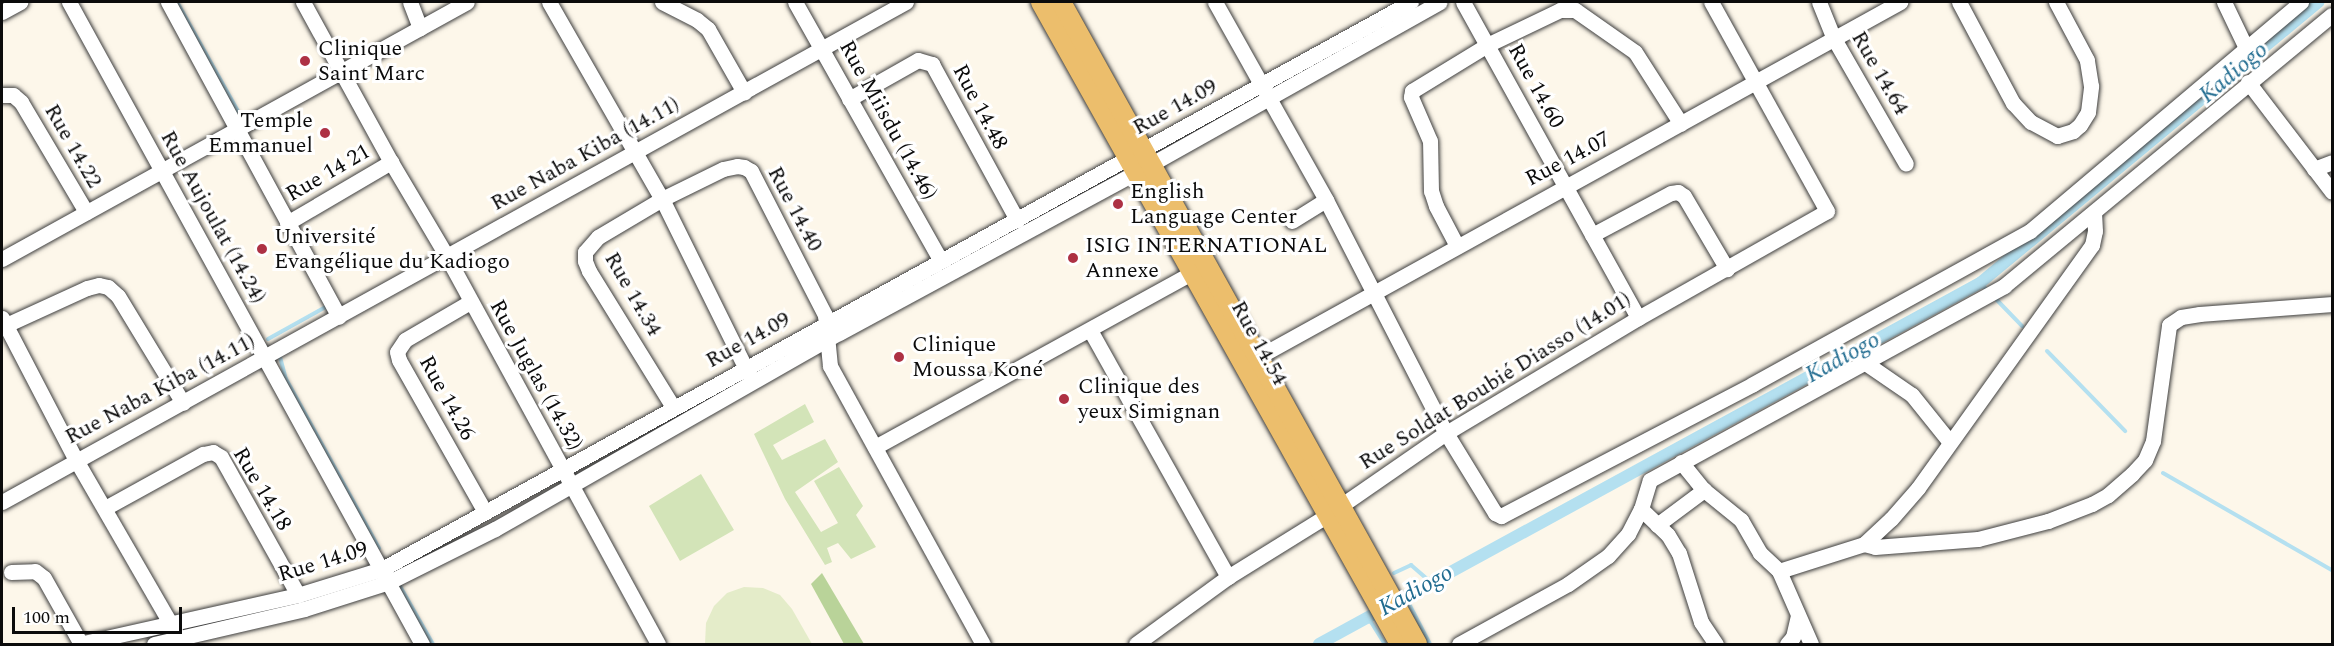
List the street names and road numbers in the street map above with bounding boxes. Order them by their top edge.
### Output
street label: Rue 14.64 [1845,26,1915,120]
street label: Rue Miisdu (14.46) [833,36,943,204]
street label: Rue 14.60 [1502,39,1570,133]
street label: Rue 14.48 [947,60,1013,154]
street label: Rue 14.09 [1128,73,1222,141]
street label: Rue Naba Kiba (14.11) [486,91,684,217]
street label: Rue 14.22 [38,99,108,193]
street label: Rue Aujoulat (14.24) [155,126,271,308]
street label: Rue 14.07 [1521,126,1615,192]
street label: Rue 14 21 [281,138,375,208]
street label: Rue 14.40 [762,162,828,256]
street label: Rue 14.34 [598,247,668,341]
street label: Rue Soldat Boubié Diasso (14.01) [1354,286,1636,476]
street label: Rue Juglas (14.32) [484,295,588,455]
street label: Rue 14.54 [1225,296,1293,390]
street label: Rue 14.09 [701,306,795,374]
street label: Rue Naba Kiba (14.11) [60,328,260,450]
street label: Rue 14.26 [413,351,481,445]
street label: Rue 14.18 [227,443,297,535]
street label: Rue 14.09 [275,536,371,588]

